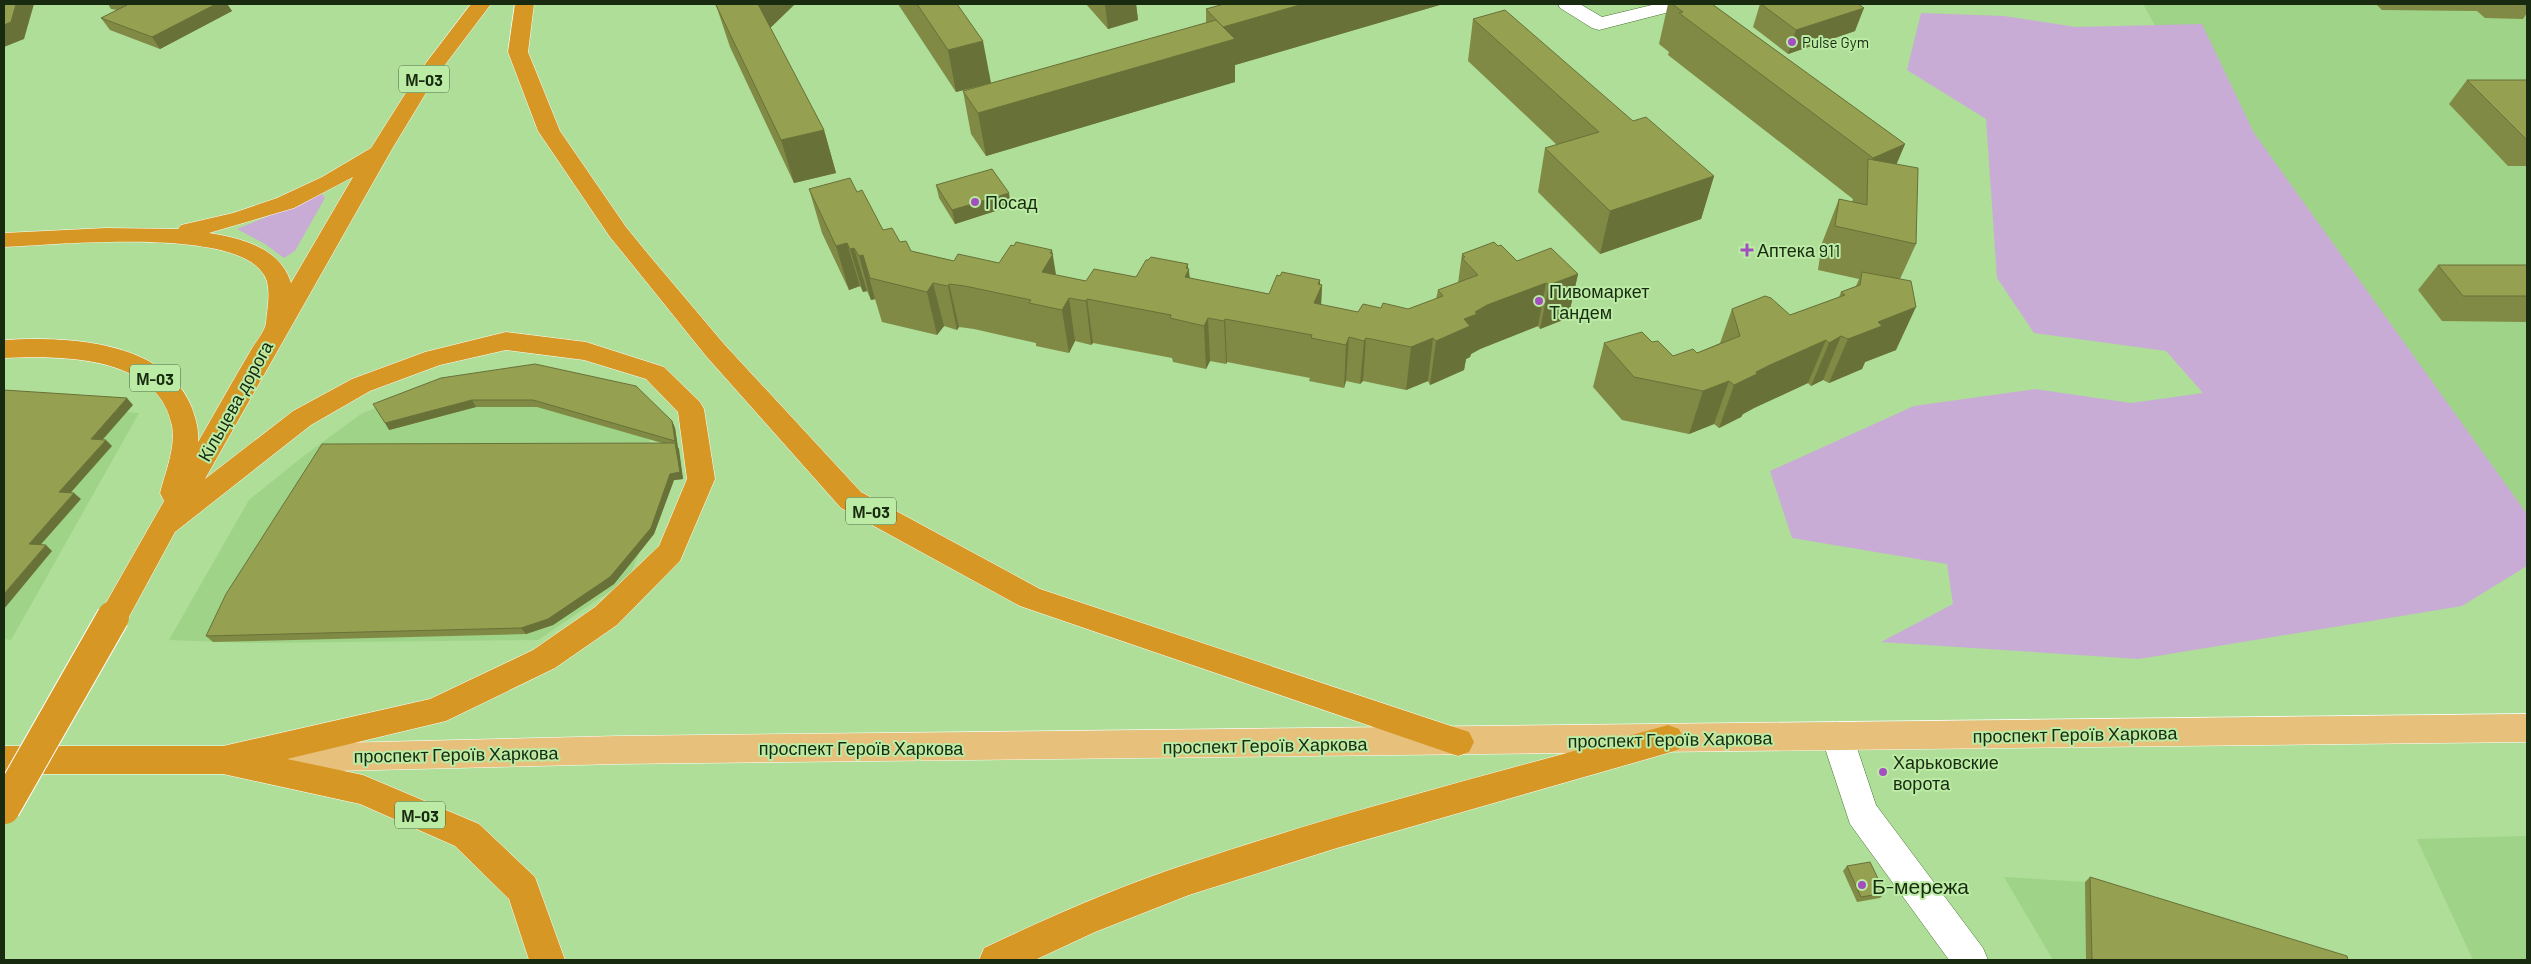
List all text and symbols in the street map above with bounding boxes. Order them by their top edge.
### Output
place label: Pulse Gym [1802,33,1869,51]
marker: Pulse Gym [1786,36,1798,48]
road number: М-03 [399,66,449,92]
place label: Посад [985,191,1038,213]
marker: Посад [969,196,981,208]
place label: Аптека 911 [1757,239,1840,261]
marker: Аптека 911 [1741,244,1753,256]
place label: Пивомаркет Тандем [1549,280,1650,323]
marker: Пивомаркет Тандем [1533,295,1545,307]
street label: Кільцева дорога [193,336,278,465]
road number: М-03 [130,364,180,392]
road number: М-03 [846,498,896,524]
street label: проспект Героїв Харкова [1972,721,2178,747]
street label: проспект Героїв Харкова [1567,726,1773,752]
street label: проспект Героїв Харкова [1162,732,1368,758]
street label: проспект Героїв Харкова [759,737,964,759]
street label: проспект Героїв Харкова [353,741,559,767]
place label: Харьковские ворота [1893,751,1999,794]
marker: Харьковские ворота [1877,766,1889,778]
road number: М-03 [395,802,445,828]
place label: Б-мережа [1872,873,1969,898]
marker: Б-мережа [1856,879,1868,891]

